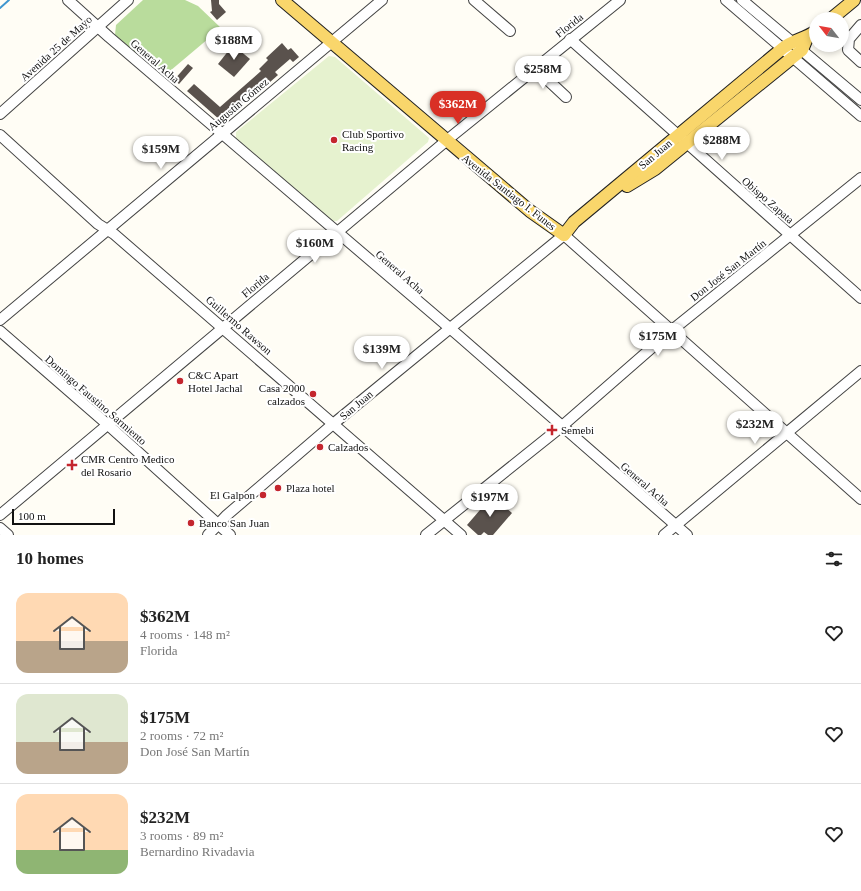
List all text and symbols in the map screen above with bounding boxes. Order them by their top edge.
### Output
street label: Florida [553,10,585,40]
north arrow [809,12,849,52]
map controls [809,12,849,52]
street label: Avenida 25 de Mayo [18,13,94,83]
pin: $188M [206,27,262,61]
text: $188M [215,32,253,47]
street label: General Acha [128,37,182,85]
pin: $258M [515,56,571,90]
text: $258M [524,61,562,76]
street label: Augustin Gómez [205,75,271,133]
pin: $362M [430,91,486,125]
text: $362M [439,96,477,111]
pin: $288M [694,127,750,161]
place label: Club Sportivo Racing [342,128,405,153]
text: $288M [703,132,741,147]
marker: Club Sportivo Racing [329,135,339,145]
pin: $159M [133,136,189,170]
street label: San Juan [636,136,674,171]
text: $159M [142,141,180,156]
street label: Avenida Santiago I. Funes [460,152,558,232]
street label: Obispo Zapata [740,174,796,226]
pin: $160M [287,230,343,264]
text: $160M [296,235,334,250]
street label: Don José San Martín [688,236,769,303]
street label: General Acha [373,248,427,296]
street label: Florida [239,270,271,300]
street label: Guillermo Rawson [204,293,275,357]
pin: $175M [630,323,686,357]
text: $175M [639,328,677,343]
pin: $139M [354,336,410,370]
text: $139M [363,341,401,356]
street label: Domingo Faustino Sarmiento [43,353,149,448]
place label: C&C Apart Hotel Jachal [188,369,243,394]
marker: C&C Apart Hotel Jachal [175,376,185,386]
place label: Casa 2000 calzados [259,382,305,407]
street label: San Juan [337,387,375,422]
marker: Casa 2000 calzados [308,389,318,399]
pin: $232M [727,411,783,445]
text: $232M [736,416,774,431]
marker: Semebi [546,424,558,436]
place label: Semebi [561,424,594,436]
place label: Calzados [328,441,368,453]
marker: Calzados [315,442,325,452]
place label: CMR Centro Medico del Rosario [81,453,175,478]
marker: CMR Centro Medico del Rosario [66,459,78,471]
street label: General Acha [618,460,672,508]
place label: Plaza hotel [286,482,335,494]
marker: Plaza hotel [273,483,283,493]
pin: $197M [462,484,518,518]
place label: El Galpon [210,489,255,501]
text: $197M [471,489,509,504]
marker: El Galpon [258,490,268,500]
scale bar [12,507,115,526]
text: 100 m [18,510,46,522]
place label: Banco San Juan [199,517,270,529]
marker: Banco San Juan [186,518,196,528]
icon: filters [823,548,845,570]
text: 10 homes [16,549,84,568]
text: $362M [140,607,190,626]
icon: home [48,609,96,657]
icon: heart [823,622,845,644]
text: 4 rooms · 148 m² [140,627,230,642]
text: Florida [140,643,178,658]
text: $175M [140,708,190,727]
icon: home [48,710,96,758]
icon: heart [823,723,845,745]
text: 2 rooms · 72 m² [140,728,223,743]
text: Don José San Martín [140,744,249,759]
text: $232M [140,808,190,827]
icon: home [48,810,96,858]
icon: heart [823,823,845,845]
text: 3 rooms · 89 m² [140,828,223,843]
text: Bernardino Rivadavia [140,844,254,859]

